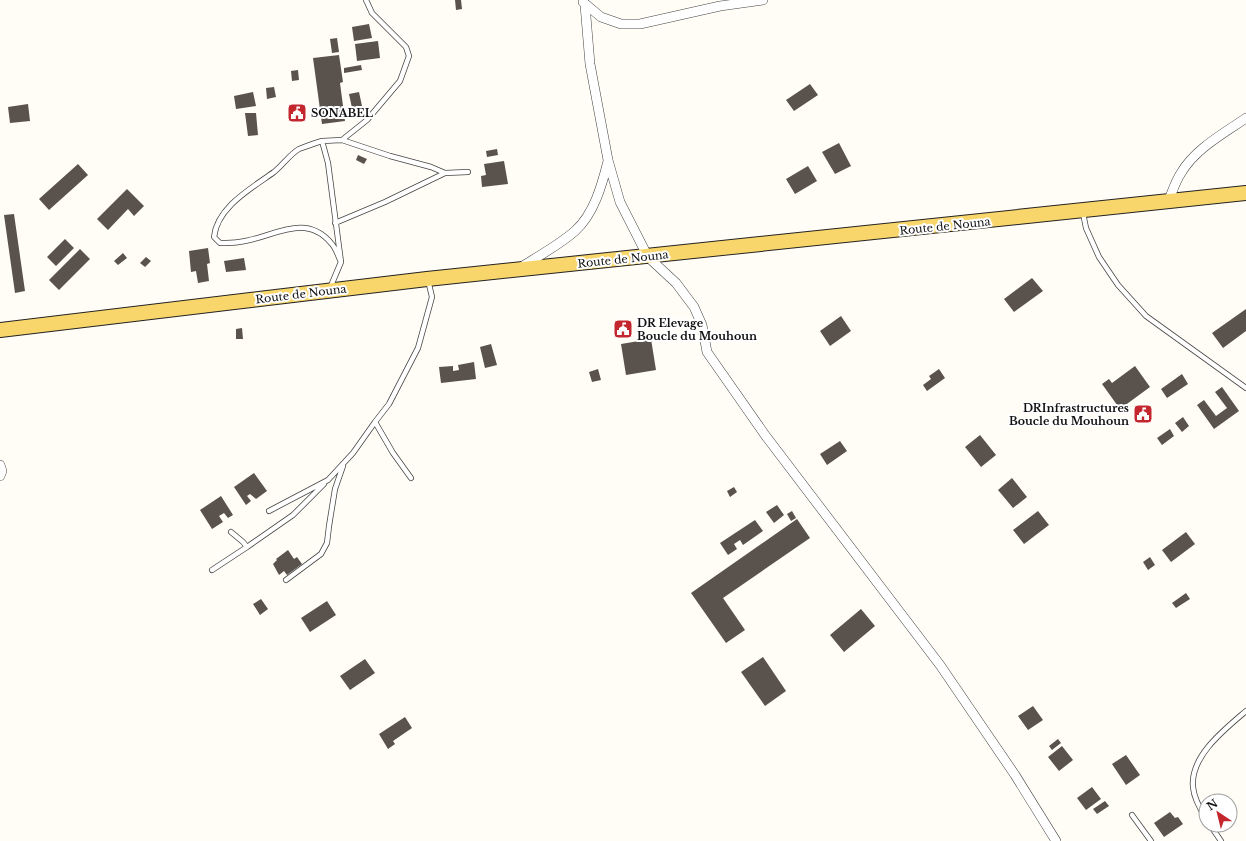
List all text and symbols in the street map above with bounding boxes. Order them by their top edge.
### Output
public building icon: SONABEL [286,102,308,124]
place label: SONABEL [311,106,374,120]
street label: Route de Nouna [899,214,992,238]
street label: Route de Nouna [577,247,670,271]
street label: Route de Nouna [255,281,348,307]
place label: DR Elevage Boucle du Mouhoun [637,316,757,343]
public building icon: DR Elevage Boucle du Mouhoun [612,318,634,340]
place label: DRInfrastructures Boucle du Mouhoun [1009,401,1129,428]
public building icon: DRInfrastructures Boucle du Mouhoun [1132,403,1154,425]
north arrow [1198,793,1238,833]
text: N [1204,796,1221,814]

